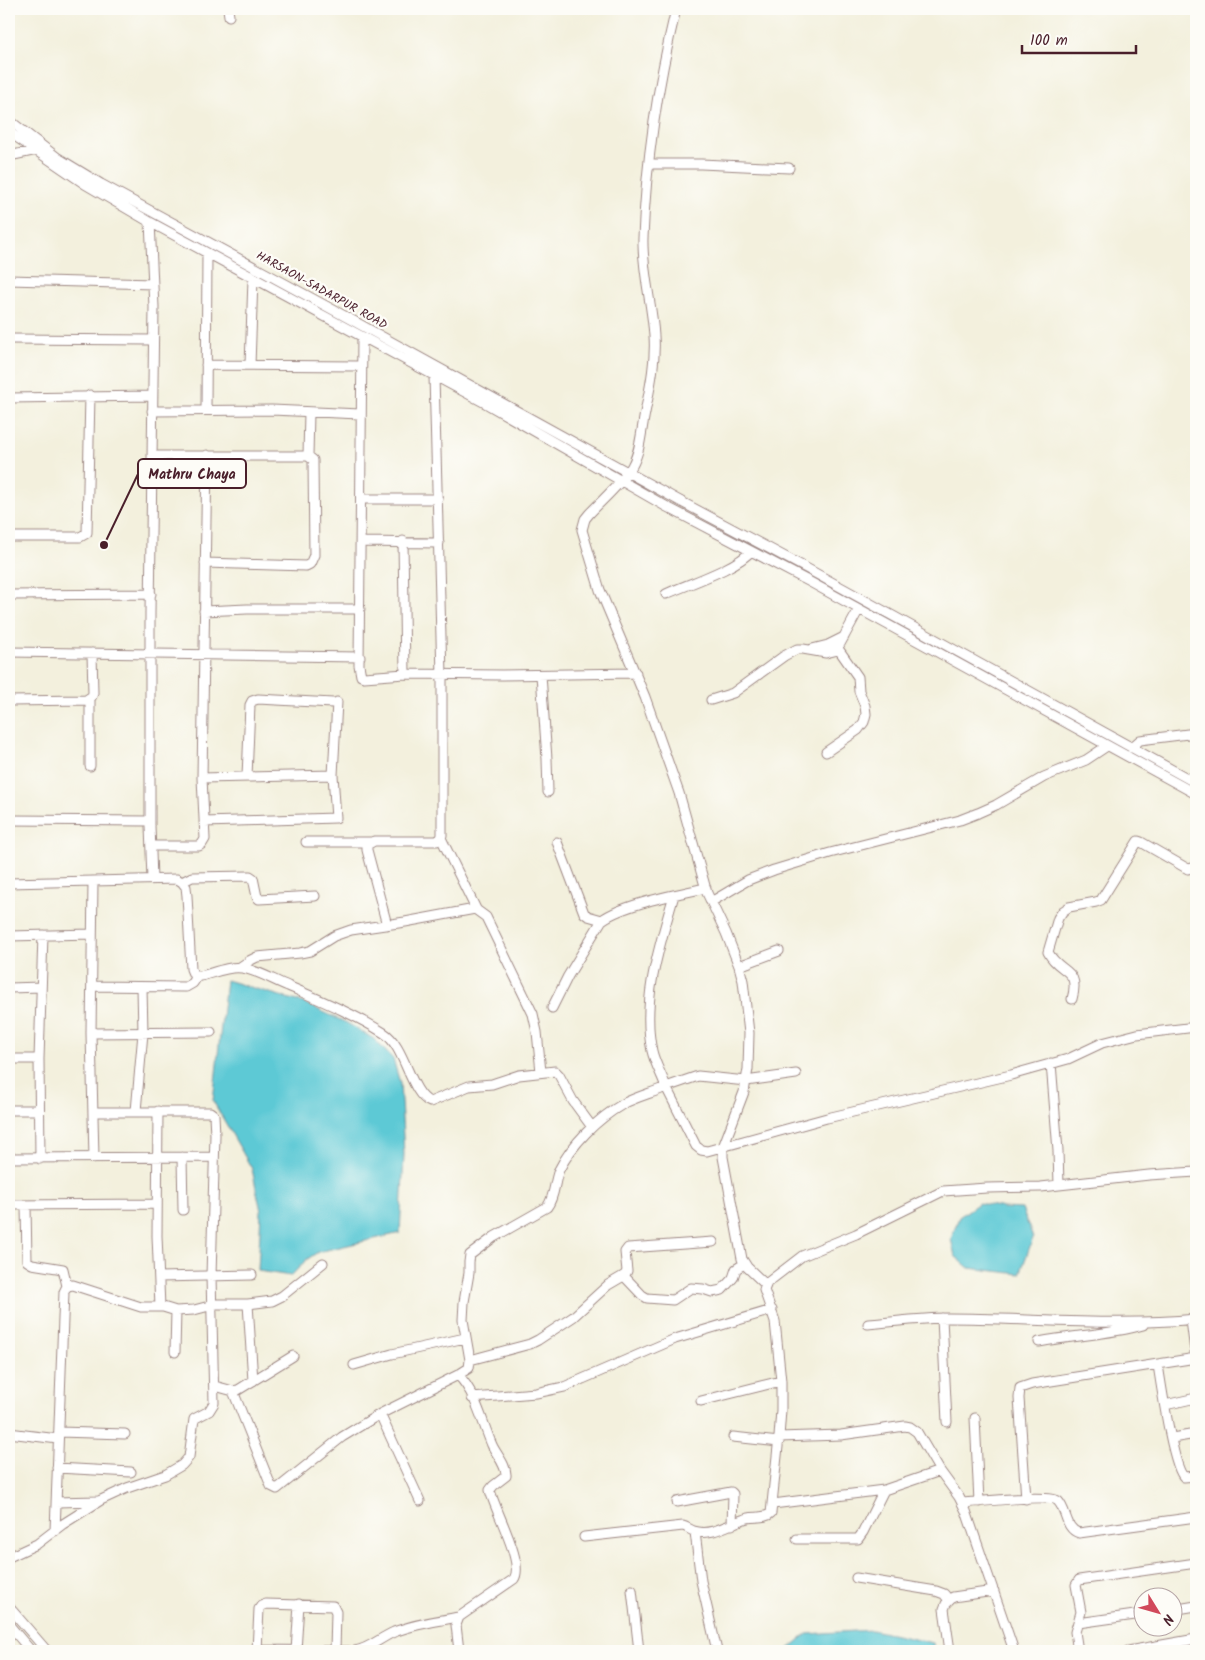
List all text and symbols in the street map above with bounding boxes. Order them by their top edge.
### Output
scale bar [1022,22,1136,54]
text: 100 m [1030,29,1068,53]
street label: HARSAON-SADARPUR ROAD [253,246,391,335]
callout: Mathru Chaya [138,459,246,488]
text: Mathru Chaya [148,464,236,486]
north arrow [1132,1588,1182,1638]
text: N [1156,1609,1179,1629]

